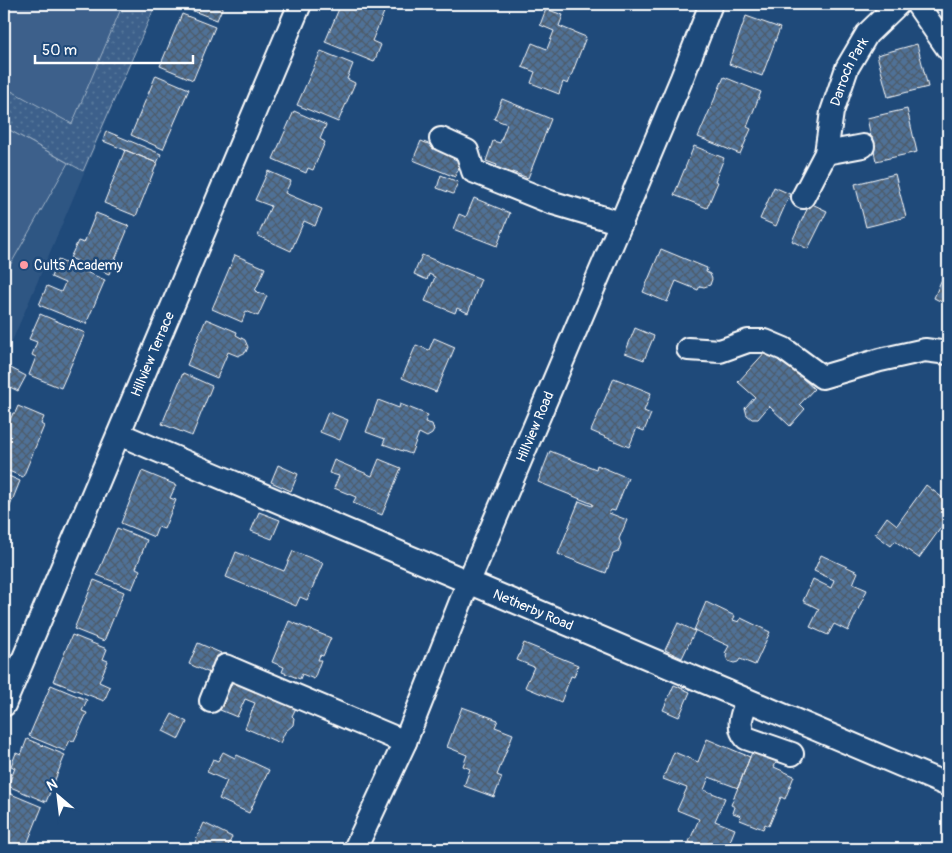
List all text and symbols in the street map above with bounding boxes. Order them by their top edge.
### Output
scale bar [35,32,192,64]
street label: Darroch Park [826,34,872,108]
text: 50 m [42,41,77,60]
place label: Cults Academy [34,257,123,274]
marker: Cults Academy [18,259,30,271]
street label: Hillview Terrace [127,309,178,399]
street label: Hillview Road [512,389,557,465]
street label: Netherby Road [491,585,576,634]
north arrow [32,770,82,820]
text: N [44,775,60,795]

